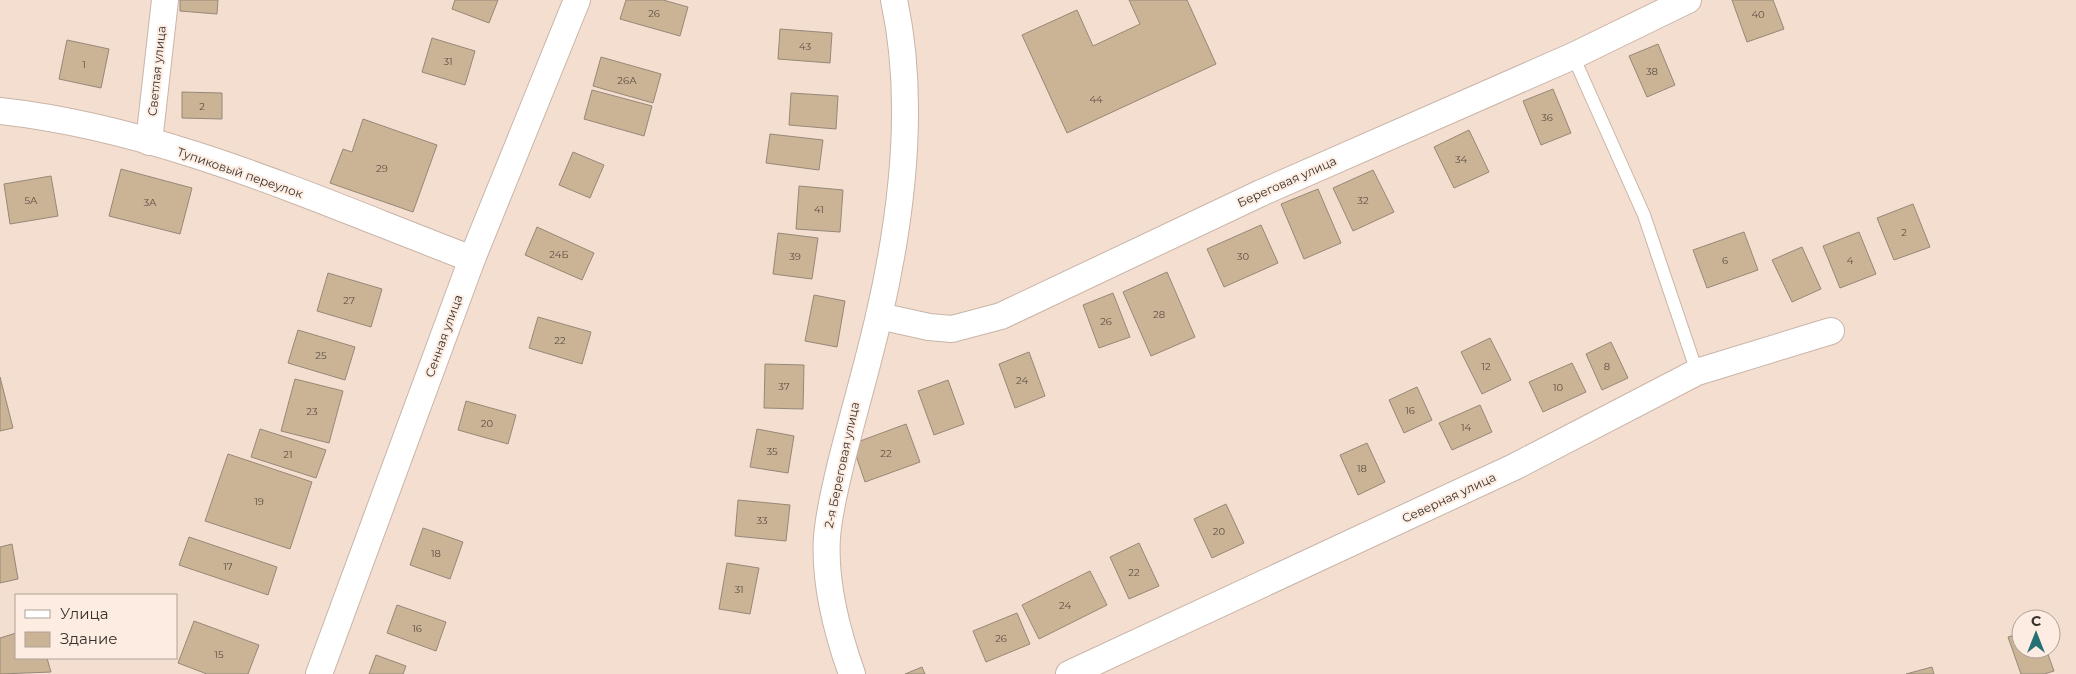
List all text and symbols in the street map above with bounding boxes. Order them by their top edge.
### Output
house number: 26 [648,7,660,20]
house number: 40 [1751,8,1765,21]
street label: Светлая улица [144,25,169,117]
house number: 43 [799,40,811,53]
house number: 31 [443,55,453,68]
house number: 1 [82,58,86,71]
house number: 38 [1646,65,1658,78]
house number: 26А [617,74,637,87]
house number: 44 [1089,93,1103,106]
house number: 2 [199,100,205,113]
house number: 36 [1541,111,1553,124]
street label: Тупиковый переулок [175,144,305,201]
street label: Береговая улица [1235,153,1339,210]
house number: 34 [1455,153,1468,166]
house number: 29 [376,162,388,175]
house number: 5А [24,194,38,207]
house number: 32 [1357,194,1369,207]
house number: 3А [143,196,157,209]
house number: 41 [814,203,824,216]
house number: 2 [1901,226,1907,239]
house number: 24Б [549,248,569,261]
house number: 39 [789,250,801,263]
house number: 30 [1237,250,1250,263]
house number: 6 [1722,254,1728,267]
house number: 4 [1847,254,1854,267]
street label: Сенная улица [422,292,465,379]
house number: 27 [343,294,355,307]
house number: 28 [1153,308,1165,321]
house number: 26 [1100,315,1112,328]
house number: 22 [554,334,566,347]
house number: 25 [315,349,327,362]
house number: 12 [1481,360,1491,373]
house number: 8 [1604,360,1610,373]
house number: 24 [1016,374,1028,387]
house number: 37 [778,380,790,393]
house number: 10 [1553,381,1563,394]
street label: 2-я Береговая улица [821,401,862,529]
house number: 16 [1405,404,1415,417]
house number: 23 [306,405,318,418]
house number: 20 [481,417,494,430]
house number: 14 [1461,421,1471,434]
house number: 35 [766,445,778,458]
house number: 22 [880,447,892,460]
house number: 21 [283,448,293,461]
house number: 18 [1357,462,1367,475]
street label: Северная улица [1400,469,1498,526]
house number: 19 [254,495,264,508]
house number: 33 [756,514,768,527]
house number: 20 [1213,525,1226,538]
house number: 18 [431,547,441,560]
house number: 17 [223,560,233,573]
house number: 22 [1128,566,1140,579]
house number: 31 [734,583,744,596]
legend [15,594,178,659]
house number: 24 [1059,599,1071,612]
text: Улица [60,604,108,623]
north arrow [2011,609,2061,659]
text: С [2031,612,2041,630]
house number: 16 [412,622,422,635]
text: Здание [60,629,118,648]
house number: 26 [995,632,1007,645]
house number: 15 [214,648,224,661]

